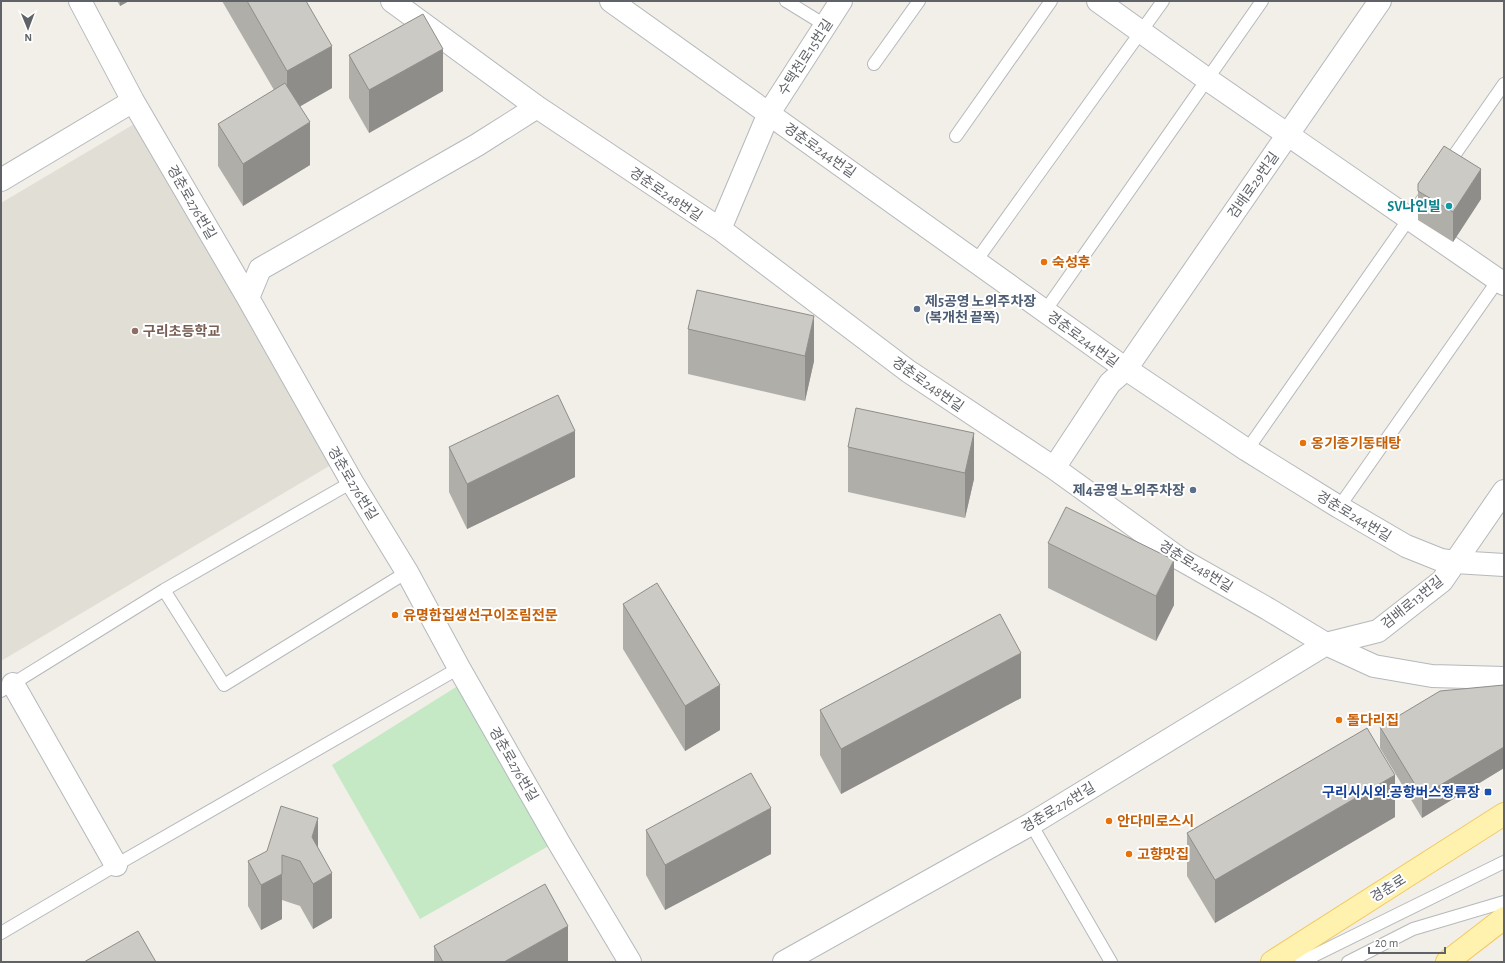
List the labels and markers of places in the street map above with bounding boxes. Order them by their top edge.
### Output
place label: SV나인빌 [1387,199,1441,214]
marker: SV나인빌 [1444,201,1454,211]
place label: 숙성후 [1052,255,1091,270]
marker: 숙성후 [1039,257,1049,267]
place label: 제5공영 노외주차장 (복개천 끝쪽) [925,294,1036,325]
marker: 제5공영 노외주차장 (복개천 끝쪽) [912,304,922,314]
place label: 구리초등학교 [143,323,220,339]
marker: 구리초등학교 [130,326,140,336]
place label: 옹기종기동태탕 [1311,436,1401,451]
marker: 옹기종기동태탕 [1298,438,1308,448]
place label: 제4공영 노외주차장 [1073,483,1185,498]
marker: 제4공영 노외주차장 [1188,485,1198,495]
place label: 유명한집생선구이조림전문 [403,607,558,623]
marker: 유명한집생선구이조림전문 [390,610,400,620]
place label: 돌다리집 [1347,713,1399,728]
marker: 돌다리집 [1334,715,1344,725]
place label: 구리시시외.공항버스정류장 [1322,784,1480,800]
marker: 구리시시외.공항버스정류장 [1483,787,1493,797]
place label: 안다미로스시 [1117,814,1194,829]
marker: 안다미로스시 [1104,816,1114,826]
place label: 고향맛집 [1137,846,1189,862]
marker: 고향맛집 [1124,849,1134,859]

